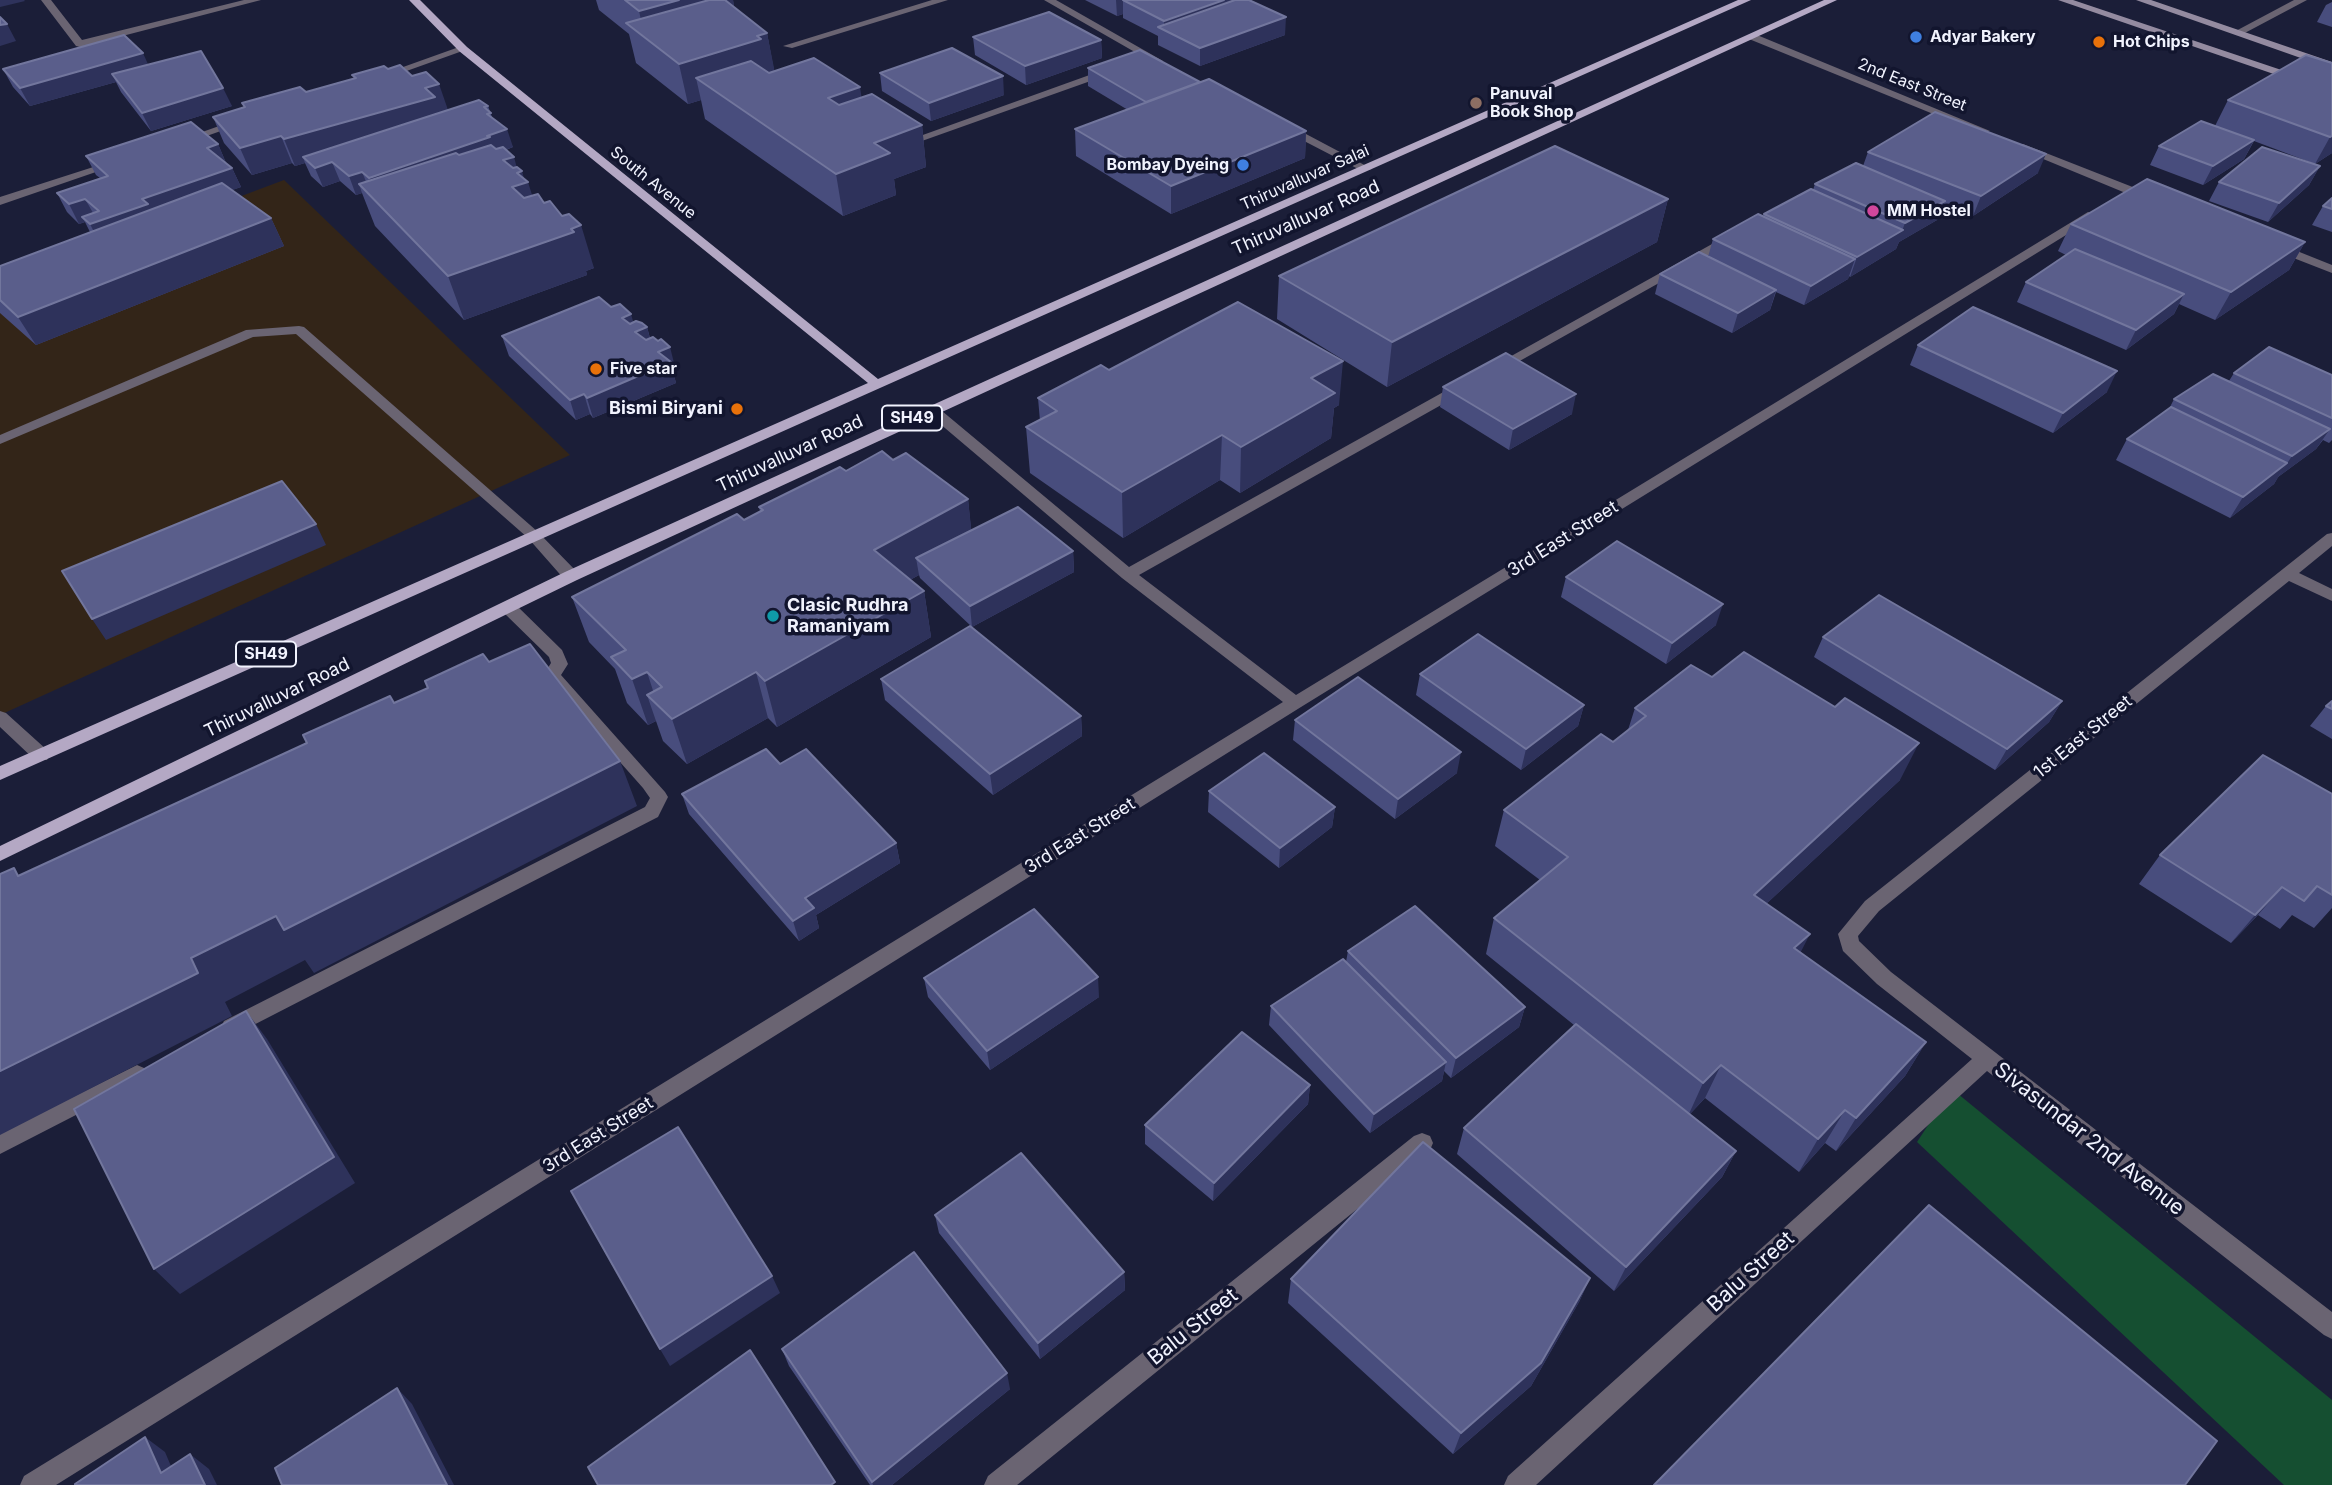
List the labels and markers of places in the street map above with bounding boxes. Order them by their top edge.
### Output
place label: Adyar Bakery [1930,27,2036,47]
marker: Adyar Bakery [1908,29,1924,45]
place label: Hot Chips [2113,32,2190,52]
marker: Hot Chips [2091,34,2107,50]
place label: Panuval Book Shop [1490,84,1574,122]
marker: Panuval Book Shop [1468,95,1484,111]
place label: Bombay Dyeing [1106,155,1229,175]
marker: Bombay Dyeing [1235,157,1251,173]
place label: MM Hostel [1887,201,1971,221]
marker: MM Hostel [1865,203,1881,219]
place label: Five star [610,359,677,379]
marker: Five star [588,361,604,377]
place label: Bismi Biryani [609,398,723,420]
marker: Bismi Biryani [729,401,745,417]
place label: Clasic Rudhra Ramaniyam [787,595,909,638]
marker: Clasic Rudhra Ramaniyam [765,608,781,624]

